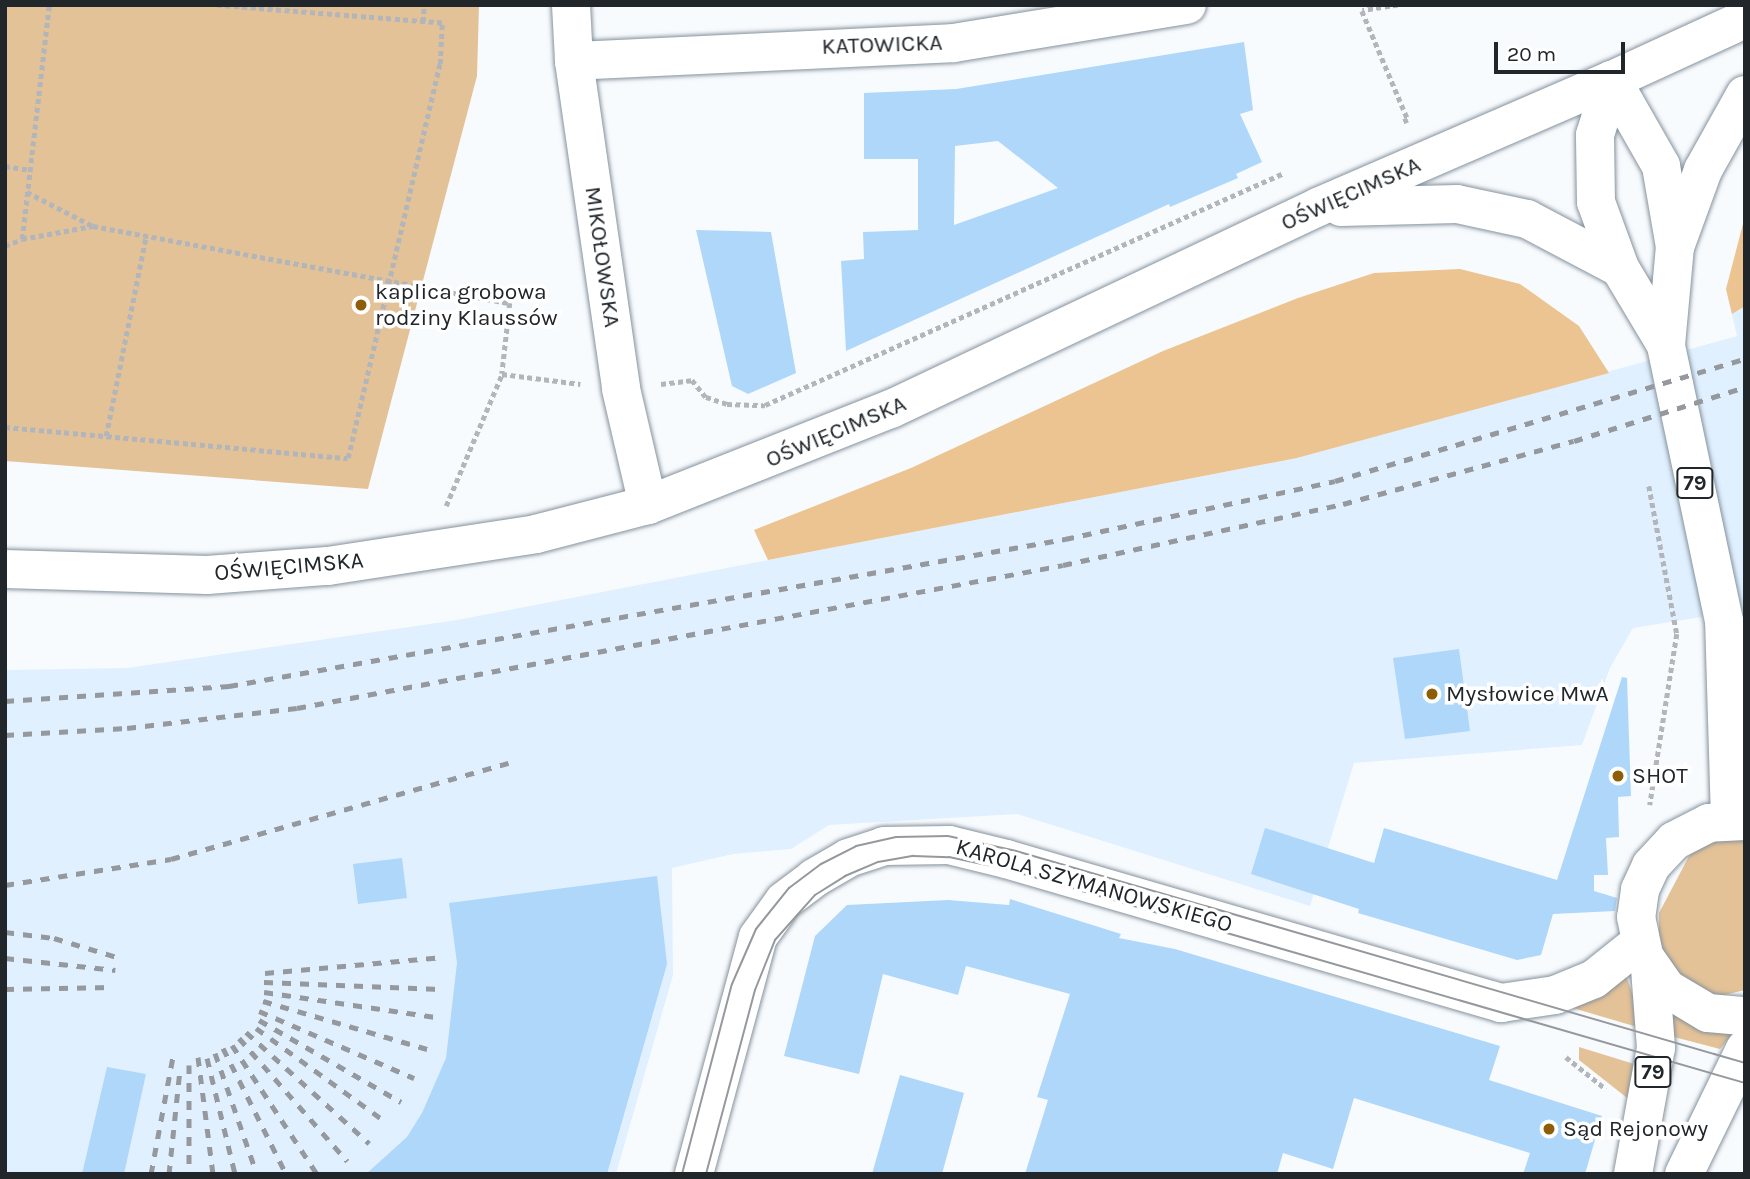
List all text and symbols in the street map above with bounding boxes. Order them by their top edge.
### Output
scale bar [1498,28,1629,72]
street label: KATOWICKA [821,29,943,61]
text: 20 m [1507,42,1556,66]
street label: OŚWIĘCIMSKA [1277,151,1425,237]
street label: MIKOŁOWSKA [578,185,626,329]
place label: kaplica grobowa rodziny Klaussów [375,278,558,332]
marker: kaplica grobowa rodziny Klaussów [353,297,369,313]
street label: OŚWIĘCIMSKA [762,390,910,474]
road number: 79 [1676,466,1714,500]
street label: OŚWIĘCIMSKA [213,547,365,587]
place label: Mysłowice MwA [1446,680,1609,708]
marker: Mysłowice MwA [1424,686,1440,702]
place label: SHOT [1632,762,1688,790]
marker: SHOT [1610,768,1626,784]
street label: KAROLA SZYMANOWSKIEGO [953,833,1235,939]
road number: 79 [1634,1054,1672,1090]
place label: Sąd Rejonowy [1563,1115,1708,1143]
marker: Sąd Rejonowy [1541,1121,1557,1137]

